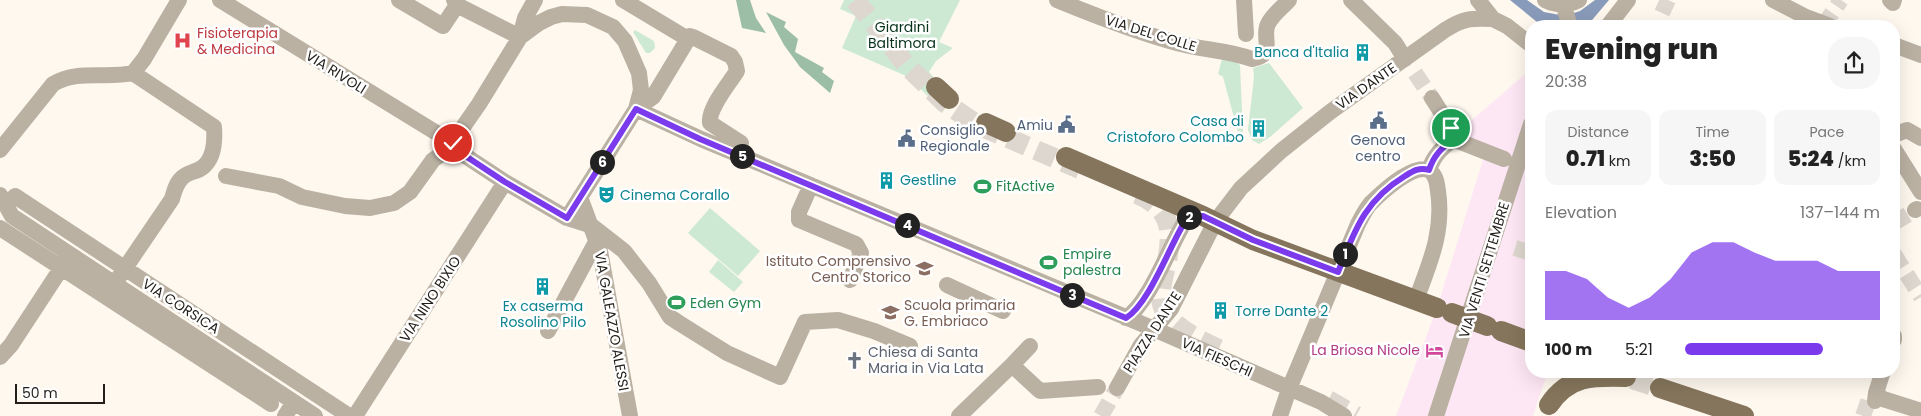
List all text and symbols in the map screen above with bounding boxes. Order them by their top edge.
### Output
street label: VIA DEL COLLE [1103,10,1199,56]
park label: Giardini Baltimora [868,17,936,53]
place label: Fisioterapia & Medicina [197,23,278,59]
text: Evening run [1545,30,1718,69]
hospital icon: Fisioterapia & Medicina [173,31,193,51]
button: share [1828,37,1880,89]
place label: Banca d'Italia [1254,42,1349,62]
building icon: Banca d'Italia [1353,42,1373,62]
street label: VIA RIVOLI [302,46,370,98]
street label: VIA DANTE [1332,58,1400,114]
text: 20:38 [1545,70,1587,93]
pin [1430,107,1472,149]
public building icon: Genova centro [1368,110,1388,130]
place label: Casa di Cristoforo Colombo [1107,111,1244,147]
icon: arrive [1437,114,1465,142]
place label: Amiu [1017,115,1053,135]
public building icon: Amiu [1057,115,1077,135]
building icon: Casa di Cristoforo Colombo [1248,119,1268,139]
place label: Consiglio Regionale [920,120,990,156]
pin [432,122,474,164]
text: Distance [1567,122,1629,142]
text: Time [1695,122,1730,142]
text: Pace [1809,122,1844,142]
public building icon: Consiglio Regionale [896,128,916,148]
icon: check [439,129,467,157]
place label: Genova centro [1351,130,1405,166]
pin: 5 [730,144,754,168]
text: 0.71 [1566,144,1605,173]
text: 3:50 [1689,144,1736,173]
text: 5:24 [1788,144,1834,173]
text: 5 [738,146,747,166]
pin: 6 [590,150,614,174]
text: km [1605,151,1630,171]
text: /km [1834,151,1866,171]
text: 6 [598,152,607,172]
building icon: Gestline [876,170,896,190]
place label: Gestline [900,170,957,190]
sports icon: FitActive [972,176,992,196]
place label: FitActive [996,176,1055,196]
theatre icon: Cinema Corallo [596,185,616,205]
place label: Cinema Corallo [620,185,730,205]
street label: VIA VENTI SETTEMBRE [1454,199,1514,341]
text: Elevation [1545,201,1617,224]
text: 137–144 m [1800,201,1880,224]
pin: 2 [1176,204,1202,230]
text: 2 [1186,207,1194,227]
pin: 4 [894,212,920,238]
text: 4 [903,215,912,235]
pin: 1 [1332,242,1358,266]
place label: Empire palestra [1063,244,1121,280]
text: 1 [1343,244,1348,264]
street label: VIA GALEAZZO ALESSI [590,250,634,392]
place label: Istituto Comprensivo Centro Storico [766,251,911,287]
street label: VIA NINO BIXIO [395,252,465,346]
sports icon: Empire palestra [1039,252,1059,272]
school or university icon: Istituto Comprensivo Centro Storico [915,259,935,279]
street label: VIA CORSICA [139,274,223,338]
building icon: Ex caserma Rosolino Pilo [533,276,553,296]
pin: 3 [1060,282,1084,308]
text: 3 [1068,285,1077,305]
street label: PIAZZA DANTE [1118,287,1186,377]
sports icon: Eden Gym [666,293,686,313]
place label: Eden Gym [690,293,761,313]
place label: Scuola primaria G. Embriaco [904,295,1015,331]
place label: Ex caserma Rosolino Pilo [500,296,586,332]
building icon: Torre Dante 2 [1211,301,1231,321]
place label: Torre Dante 2 [1235,301,1328,321]
school or university icon: Scuola primaria G. Embriaco [880,303,900,323]
street label: VIA FIESCHI [1178,332,1256,382]
text: 100 m [1545,338,1592,361]
text: 5:21 [1625,338,1653,361]
place label: La Briosa Nicole [1311,340,1420,360]
hotel icon: La Briosa Nicole [1424,340,1444,360]
place label: Chiesa di Santa Maria in Via Lata [868,342,984,378]
church icon: Chiesa di Santa Maria in Via Lata [844,350,864,370]
scale bar [15,381,105,404]
text: 50 m [22,383,58,403]

